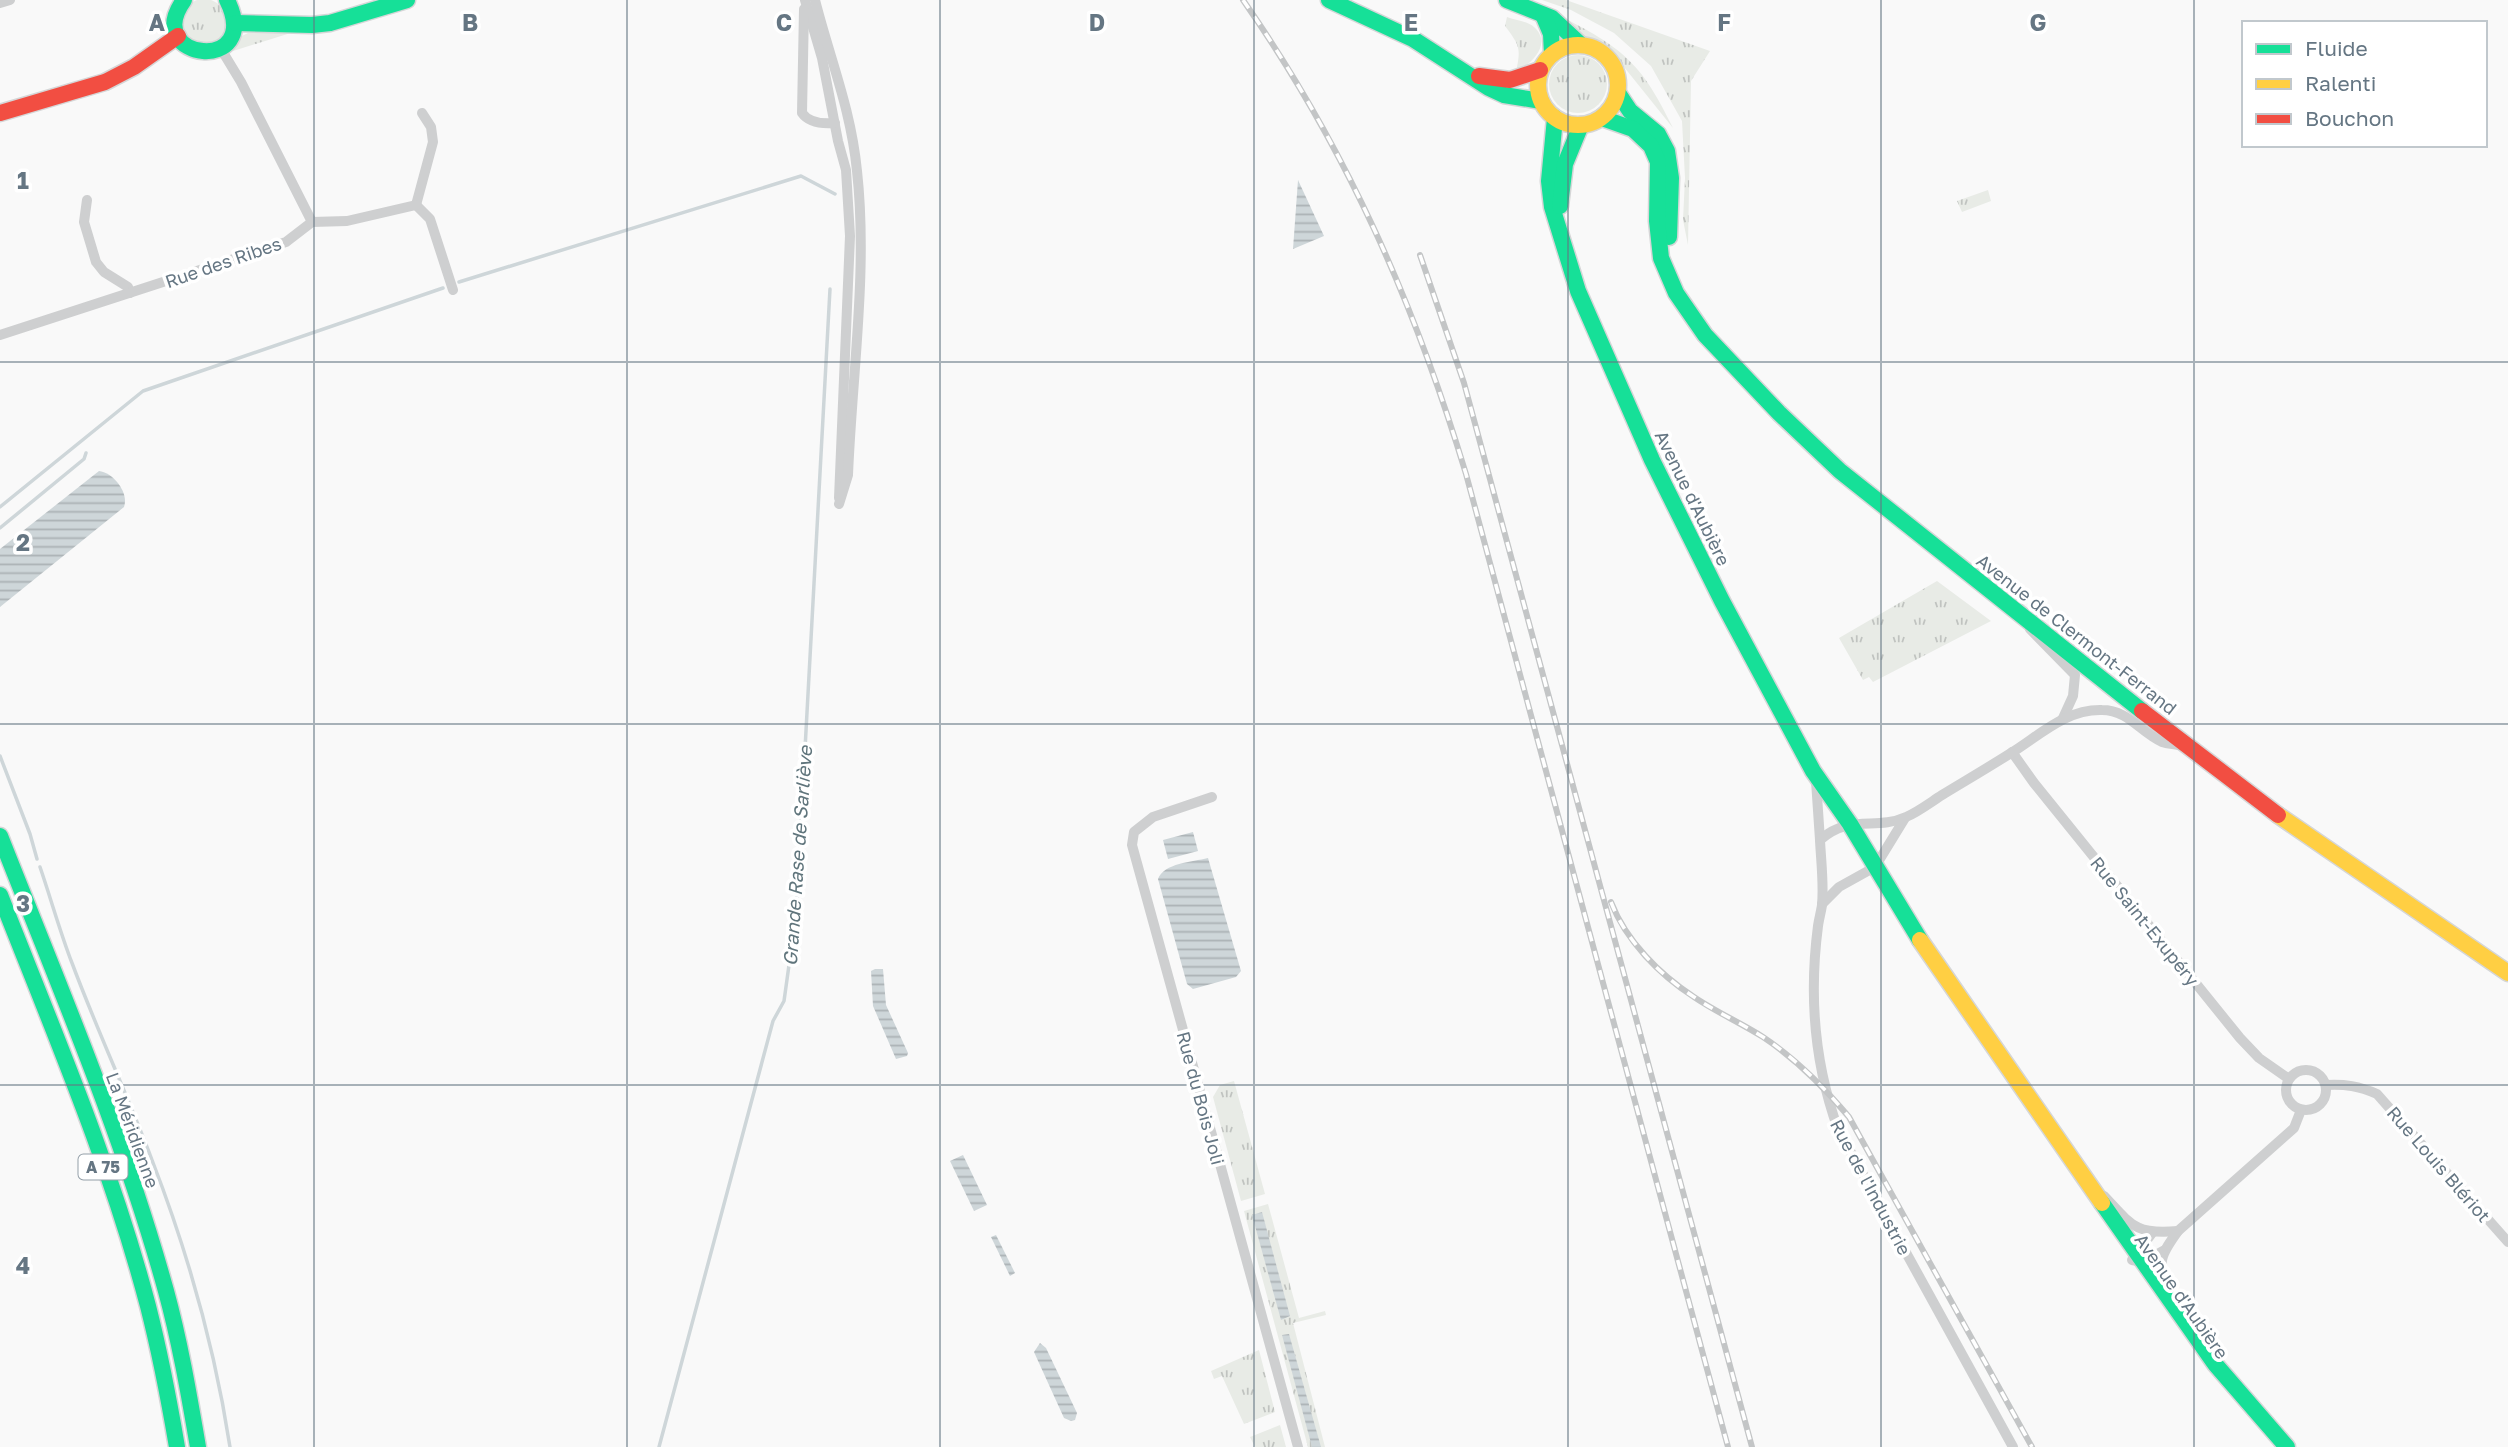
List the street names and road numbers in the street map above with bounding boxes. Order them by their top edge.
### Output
street label: Rue des Ribes [162,232,284,292]
street label: Avenue d'Aubière [1651,427,1735,569]
street label: Avenue de Clermont-Ferrand [1973,549,2181,719]
street label: Rue Saint-Exupéry [2086,852,2204,990]
street label: Rue du Bois Joli [1173,1029,1229,1167]
street label: La Méridienne [102,1069,164,1191]
street label: Rue Louis Blériot [2383,1102,2495,1226]
street label: Rue de l'Industrie [1826,1115,1916,1259]
road number: A 75 [78,1154,128,1180]
street label: Avenue d'Aubière [2131,1229,2233,1363]

